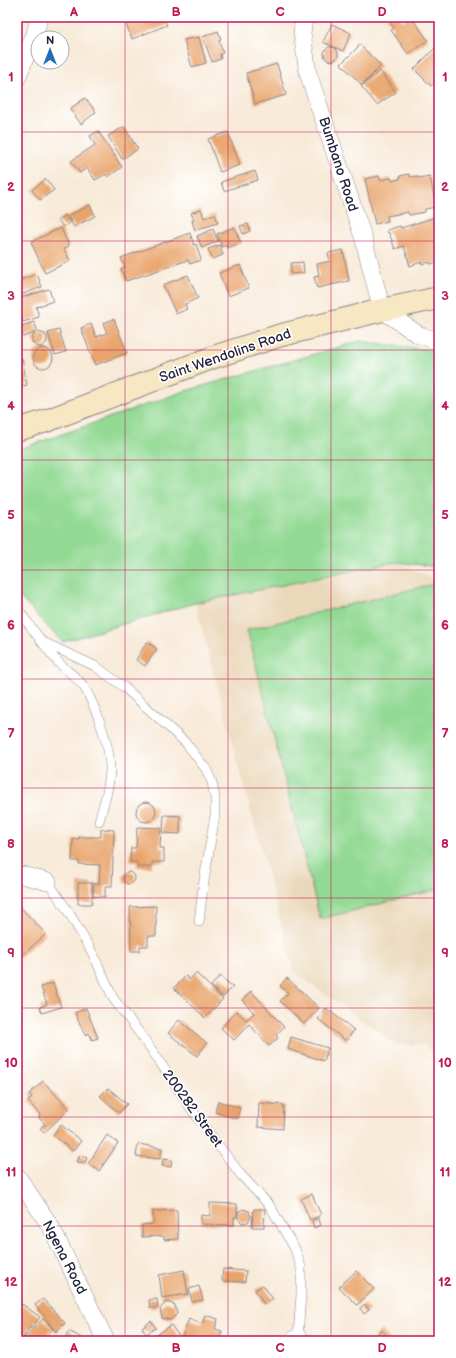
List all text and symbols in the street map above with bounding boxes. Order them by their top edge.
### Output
text: A [69,4,78,20]
text: B [171,4,181,20]
text: C [275,4,285,20]
text: D [377,4,387,20]
north arrow [30,30,70,70]
text: N [46,34,54,47]
text: 1 [8,69,14,85]
text: 1 [442,69,448,85]
street label: Bumbano Road [315,115,362,214]
text: 2 [7,179,15,195]
text: 2 [441,179,449,195]
text: 3 [7,288,15,304]
text: 3 [441,288,449,304]
street label: Saint Wendolins Road [157,325,293,386]
text: 4 [7,398,15,414]
text: 4 [441,398,449,414]
text: 5 [7,507,15,523]
text: 5 [441,507,449,523]
text: 6 [7,617,15,633]
text: 6 [441,617,449,633]
text: 7 [7,726,15,742]
text: 7 [441,726,449,742]
text: 8 [7,836,15,852]
text: 8 [441,836,449,852]
text: 9 [7,945,15,961]
text: 9 [441,945,449,961]
text: 10 [4,1055,18,1071]
text: 10 [438,1055,452,1071]
street label: 200282 Street [159,1066,227,1151]
text: 11 [6,1164,16,1180]
text: 11 [440,1164,450,1180]
street label: Ngena Road [39,1218,90,1297]
text: 12 [4,1274,18,1290]
text: 12 [438,1274,452,1290]
text: A [69,1340,78,1356]
text: B [171,1340,181,1356]
text: C [275,1340,285,1356]
text: D [377,1340,387,1356]

